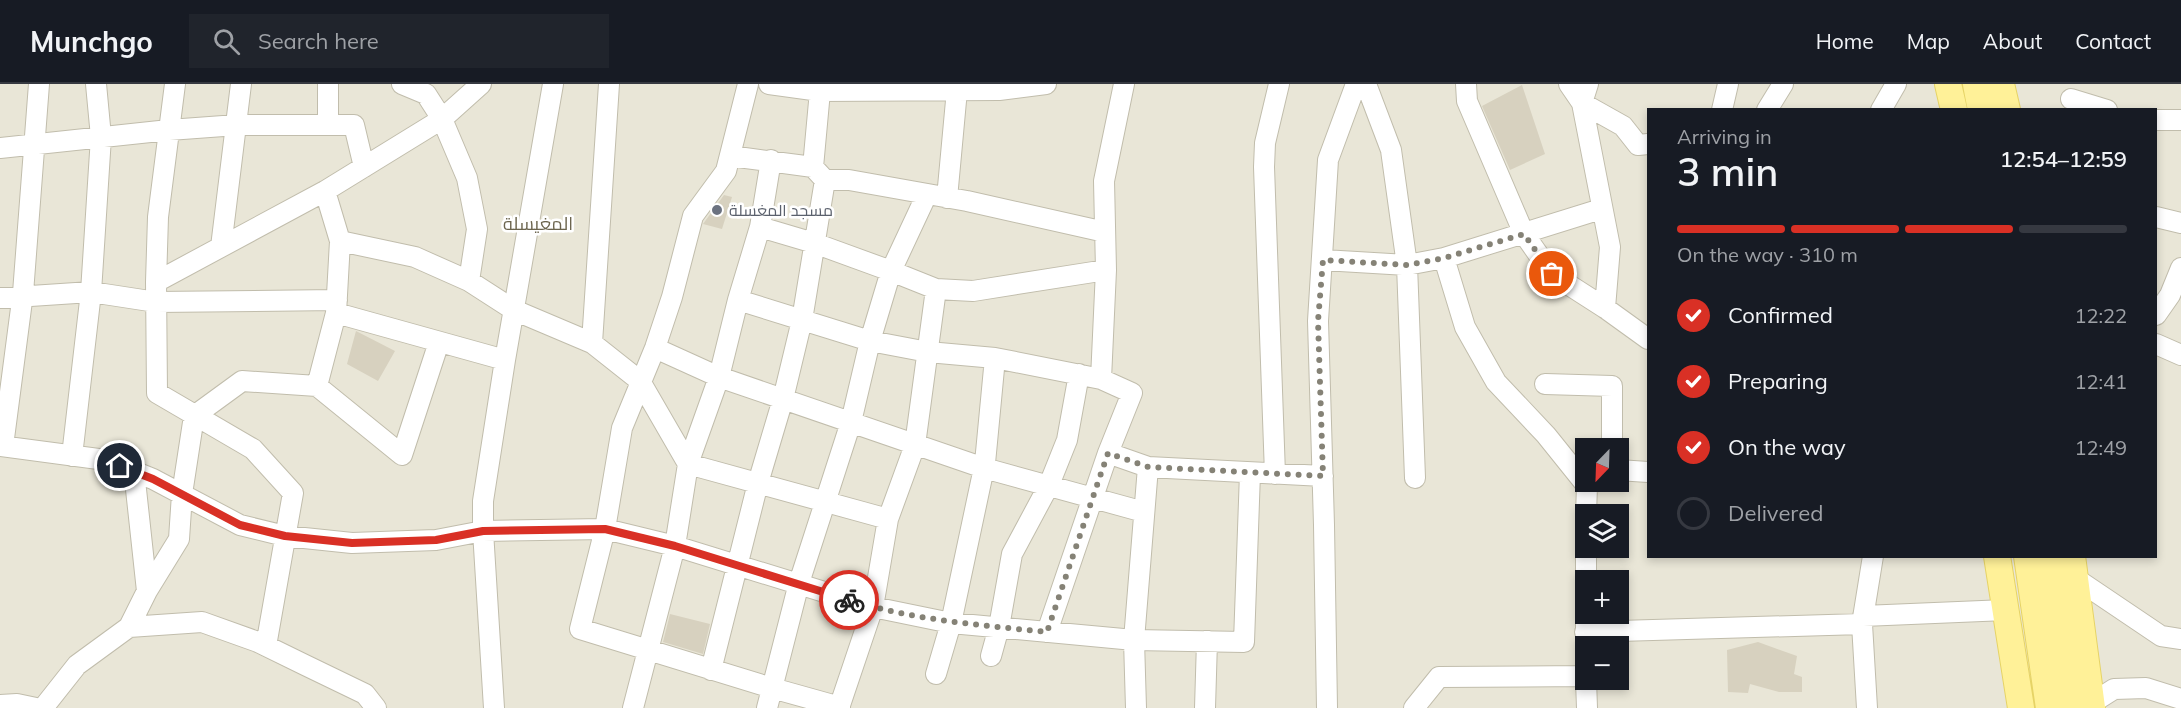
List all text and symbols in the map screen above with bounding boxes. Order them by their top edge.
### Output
search box [189,14,609,68]
text: Munchgo [30,24,153,59]
icon: search [210,25,243,58]
text: Search here [258,27,379,55]
text: Home [1816,28,1874,54]
text: Map [1907,28,1950,54]
text: About [1983,28,2042,54]
text: Contact [2075,28,2151,54]
text: Arriving in [1677,124,1772,149]
text: 12:54–12:59 [2000,145,2127,173]
text: 3 min [1677,147,1778,196]
place label: مسجد المغسلة [729,200,833,220]
marker: مسجد المغسلة [710,203,724,217]
district label: المغيسلة [503,212,573,235]
text: On the way · 310 m [1677,242,1858,267]
pin [1526,248,1577,299]
icon: bag [1535,257,1568,290]
icon: check [1677,299,1710,332]
text: Confirmed [1728,301,1833,329]
text: 12:22 [2074,303,2127,328]
icon: check [1677,365,1710,398]
text: Preparing [1728,367,1828,395]
text: 12:41 [2074,369,2127,394]
icon: check [1677,431,1710,464]
text: On the way [1728,433,1846,461]
text: 12:49 [2074,435,2127,460]
north arrow [1575,438,1629,492]
map controls [1575,438,1629,690]
pin [94,440,145,491]
icon: home [103,449,136,482]
text: Delivered [1728,499,1823,527]
button: layers [1575,504,1629,558]
courier [819,570,879,630]
button: + [1575,570,1629,624]
icon: bike [833,584,866,617]
button: − [1575,636,1629,690]

